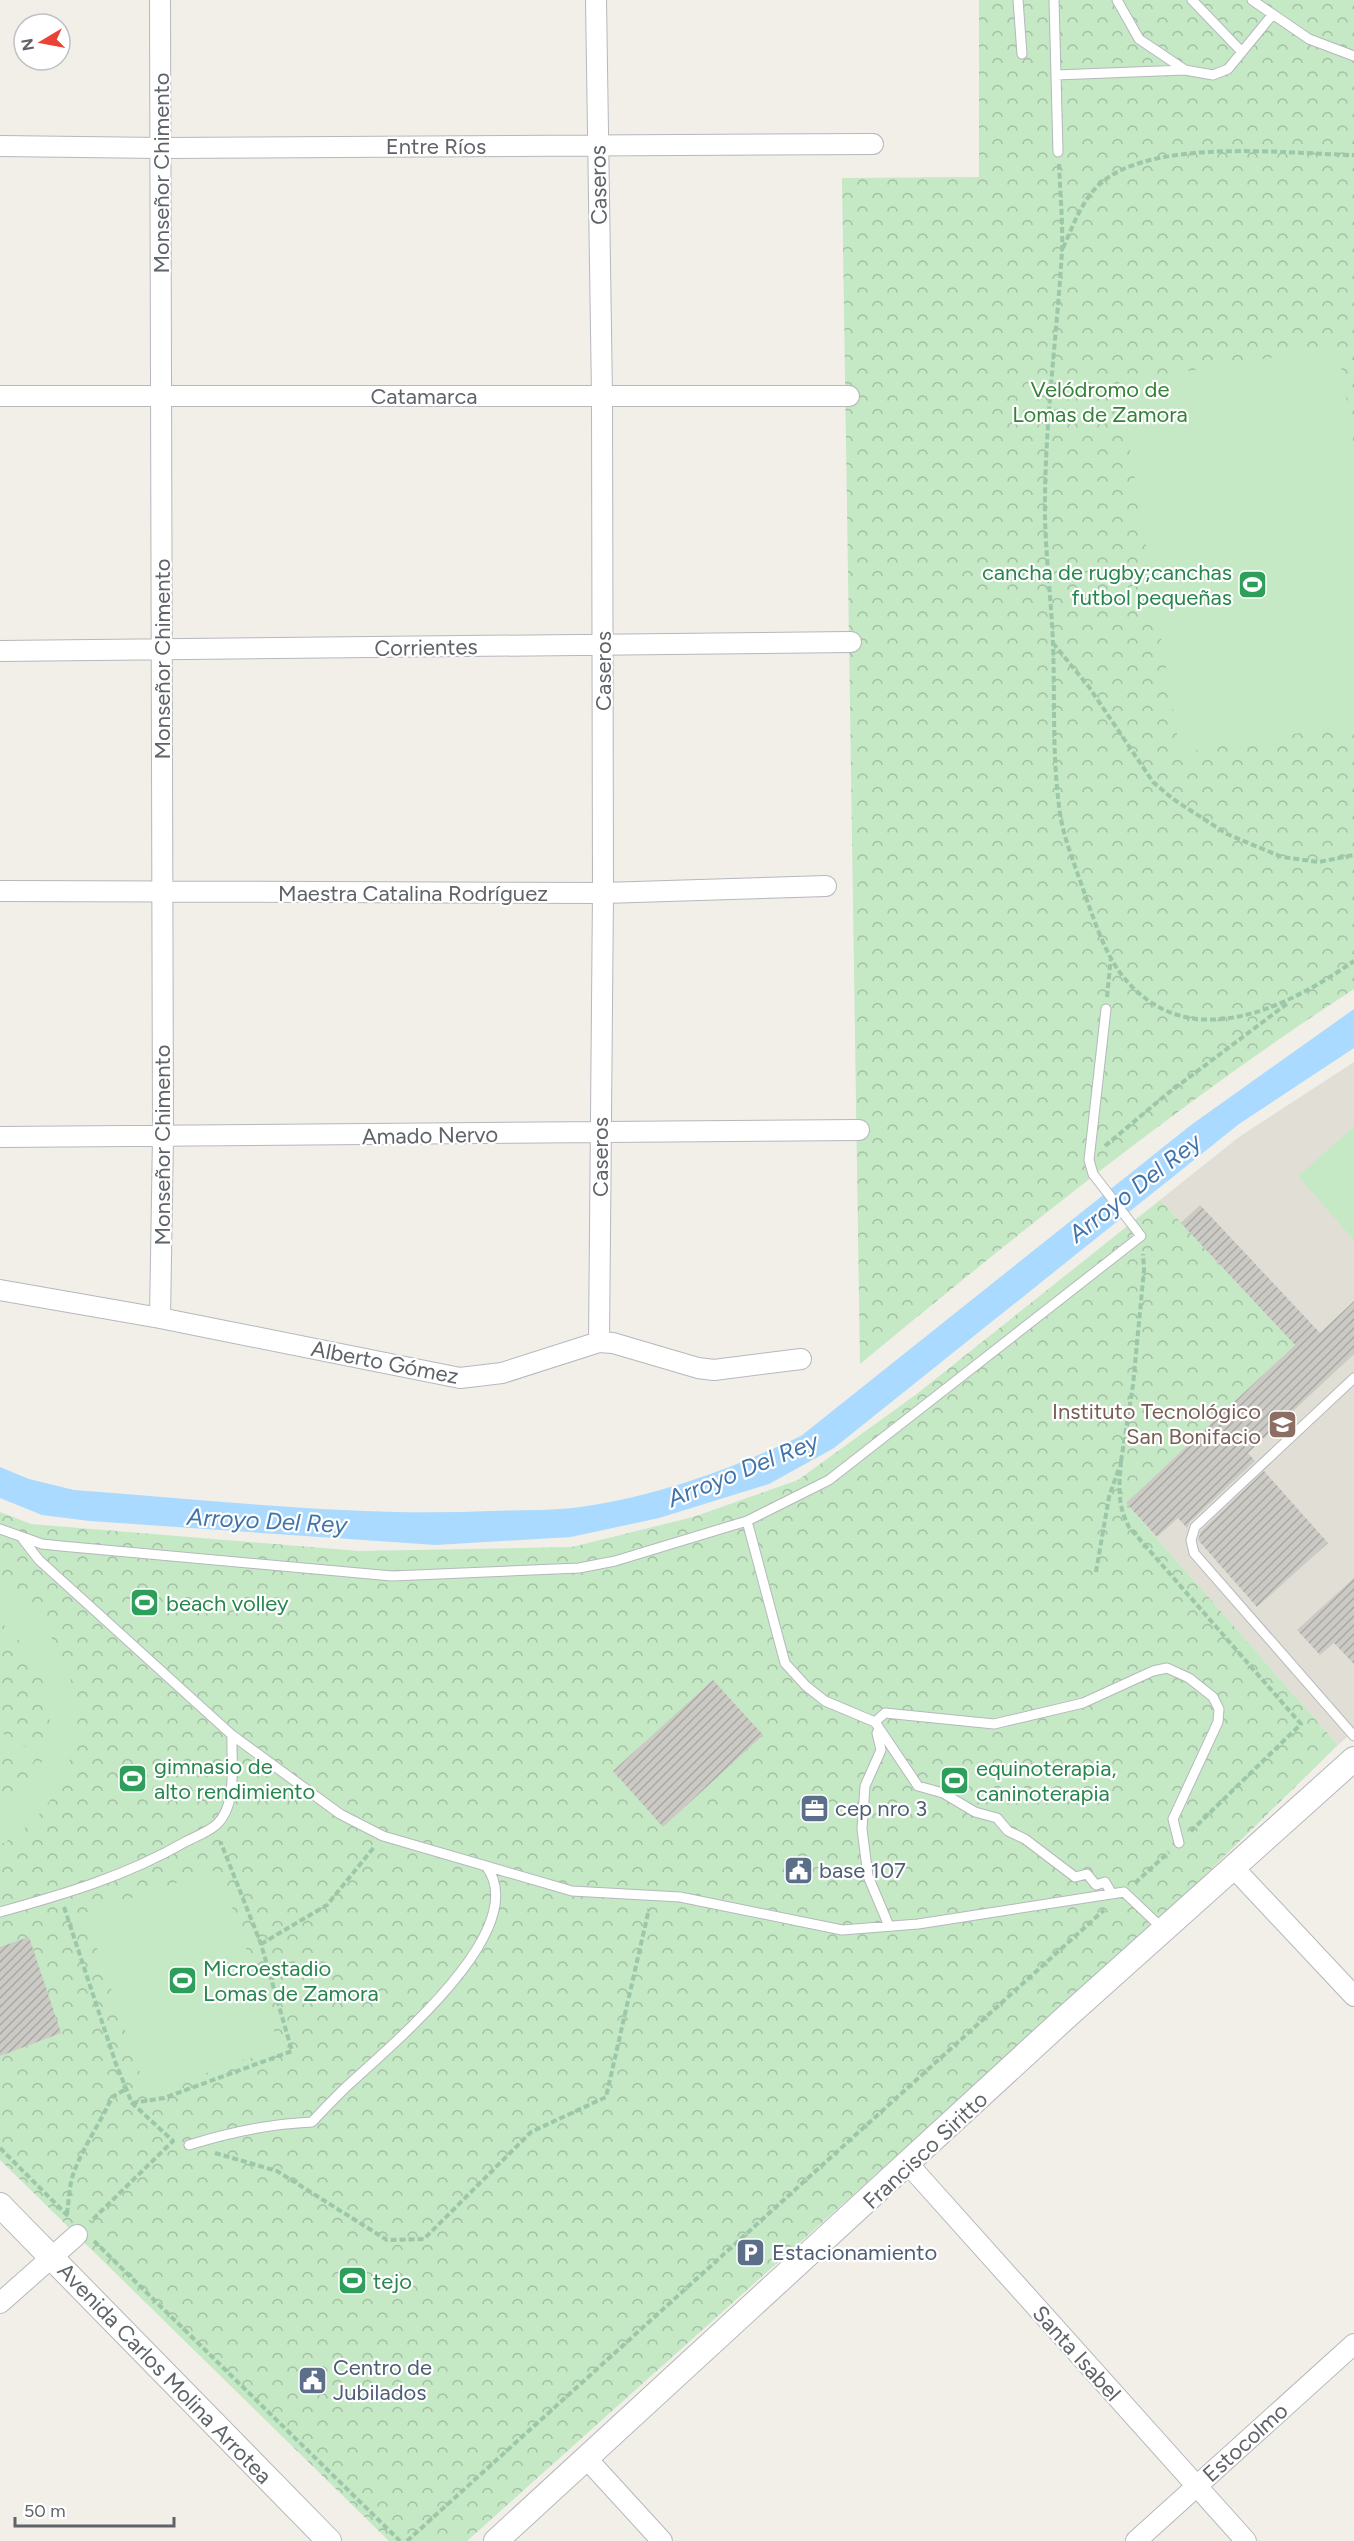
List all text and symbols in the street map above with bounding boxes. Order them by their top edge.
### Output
north arrow [12,12,72,72]
text: N [17,37,38,52]
street label: Monseñor Chimento [148,72,175,274]
street label: Entre Ríos [386,133,486,160]
street label: Caseros [584,145,613,225]
park label: Velódromo de Lomas de Zamora [1012,376,1188,428]
street label: Catamarca [370,383,478,410]
street label: Monseñor Chimento [149,558,176,760]
place label: cancha de rugby;canchas futbol pequeñas [982,559,1232,611]
sports icon: cancha de rugby;canchas futbol pequeñas [1237,569,1269,601]
street label: Caseros [590,631,617,711]
street label: Corrientes [374,633,478,662]
street label: Maestra Catalina Rodríguez [278,880,548,907]
street label: Monseñor Chimento [149,1044,176,1246]
street label: Caseros [587,1117,614,1197]
street label: Amado Nervo [362,1121,498,1150]
water label: Arroyo Del Rey [1062,1126,1208,1249]
street label: Alberto Gómez [309,1335,461,1390]
place label: Instituto Tecnológico San Bonifacio [1052,1398,1261,1450]
school or university icon: Instituto Tecnológico San Bonifacio [1266,1408,1298,1440]
water label: Arroyo Del Rey [662,1426,824,1513]
water label: Arroyo Del Rey [185,1502,349,1539]
sports icon: beach volley [129,1587,161,1619]
place label: beach volley [166,1590,289,1617]
place label: gimnasio de alto rendimiento [154,1753,315,1805]
place label: equinoterapia, caninoterapia [976,1755,1116,1807]
sports icon: gimnasio de alto rendimiento [117,1763,149,1795]
sports icon: equinoterapia, caninoterapia [939,1765,971,1797]
office icon: cep nro 3 [798,1792,830,1824]
place label: cep nro 3 [835,1795,927,1822]
public building icon: base 107 [782,1854,814,1886]
place label: base 107 [819,1857,906,1884]
place label: Microestadio Lomas de Zamora [203,1955,379,2007]
sports icon: Microestadio Lomas de Zamora [166,1965,198,1997]
street label: Francisco Siritto [857,2086,993,2215]
parking icon: Estacionamiento [735,2236,767,2268]
place label: Estacionamiento [772,2239,937,2266]
street label: Avenida Carlos Molina Arrotea [52,2257,277,2489]
sports icon: tejo [336,2265,368,2297]
place label: tejo [373,2268,412,2295]
street label: Santa Isabel [1027,2300,1127,2407]
place label: Centro de Jubilados [333,2354,432,2406]
public building icon: Centro de Jubilados [296,2364,328,2396]
street label: Estocolmo [1197,2397,1293,2488]
scale bar [15,2490,174,2528]
text: 50 m [24,2500,66,2522]

